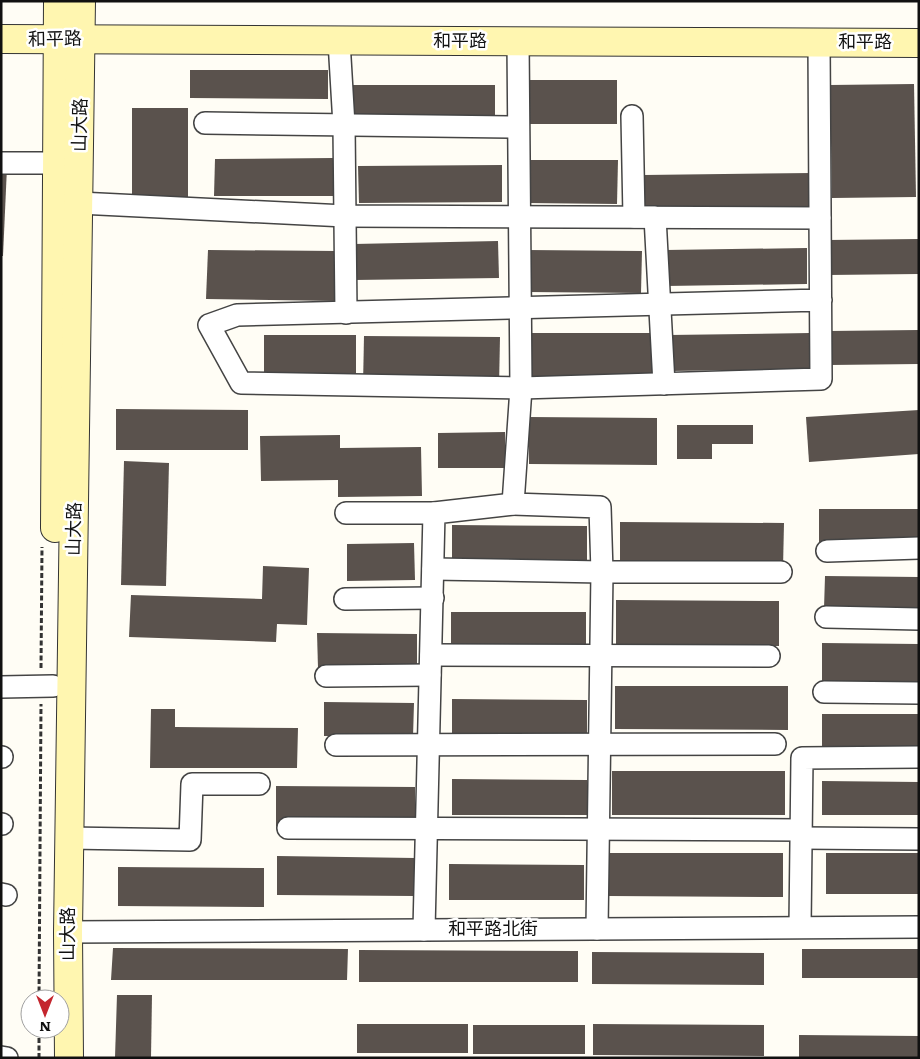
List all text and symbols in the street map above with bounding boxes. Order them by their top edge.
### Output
street label: 和平路 [28,24,82,51]
street label: 和平路 [433,26,487,53]
street label: 和平路 [838,27,892,54]
street label: 山大路 [65,98,92,152]
street label: 山大路 [59,502,86,556]
street label: 山大路 [53,907,80,961]
street label: 和平路北街 [448,914,538,941]
north arrow [20,989,70,1039]
text: N [39,1018,51,1038]

